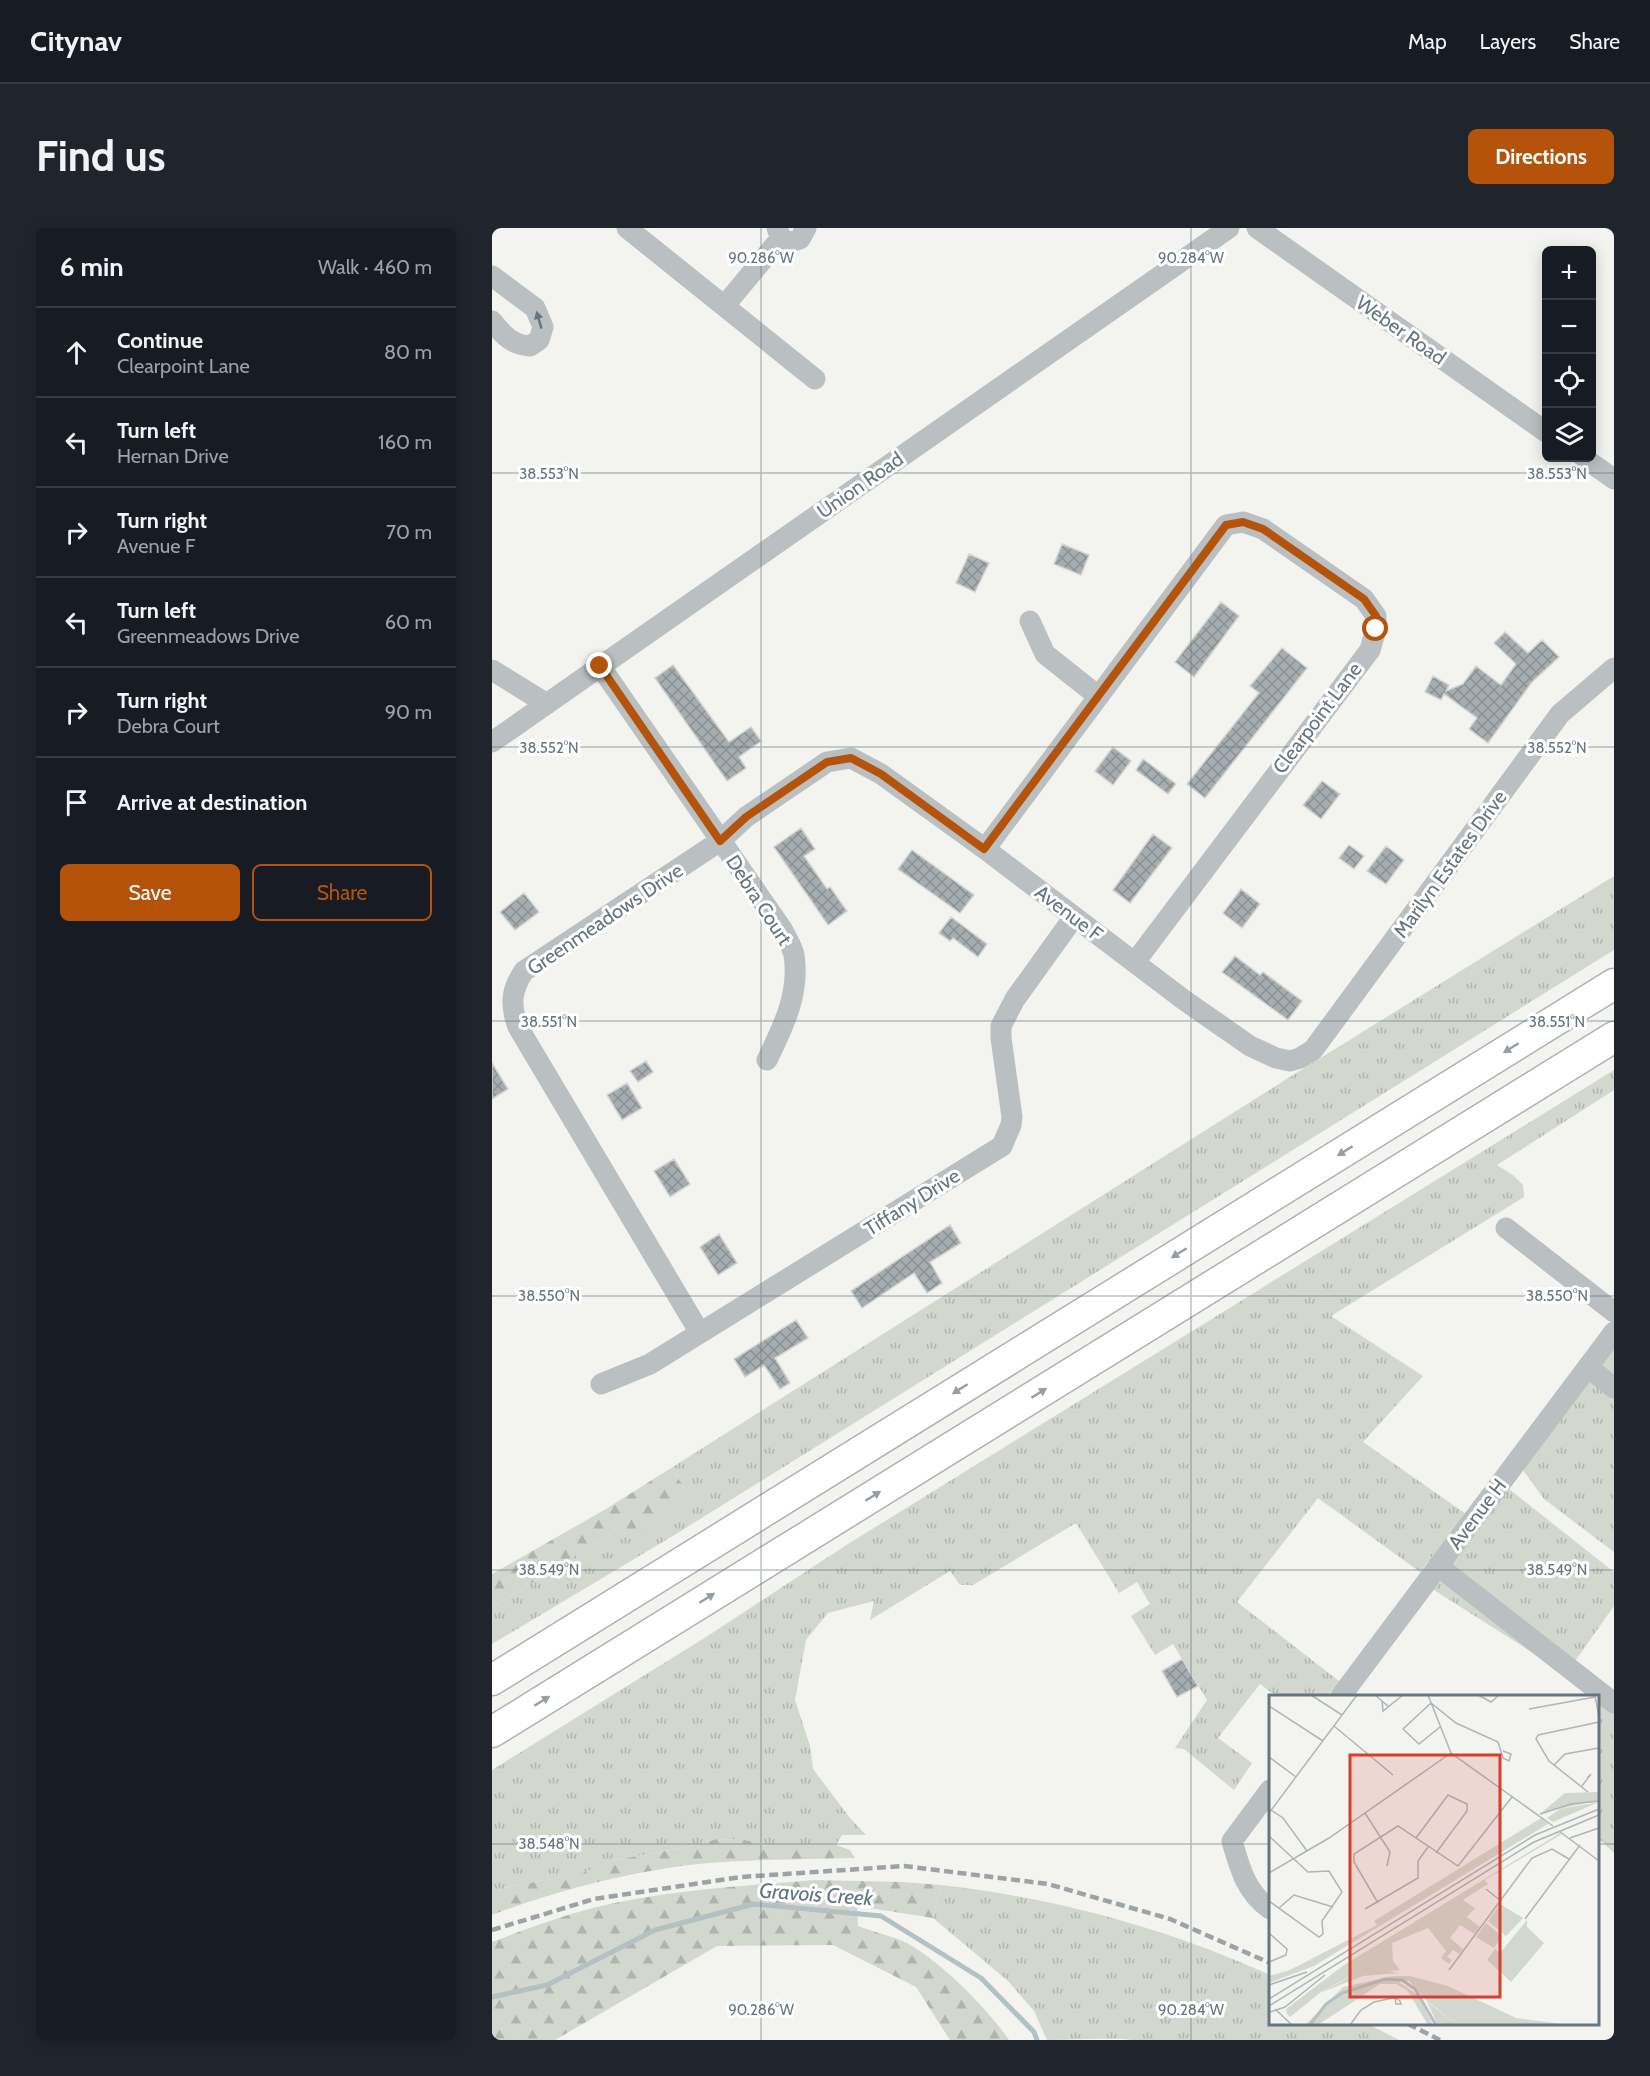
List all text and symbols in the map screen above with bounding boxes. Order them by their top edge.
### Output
text: Citynav [30,24,122,58]
text: Map [1408,29,1447,54]
text: Layers [1480,29,1536,54]
text: Share [1569,29,1620,54]
button: Directions [1468,129,1614,184]
text: Find us [36,130,165,182]
map controls [1542,246,1596,462]
button: + [1542,246,1596,300]
text: 90.286°W [728,249,795,267]
text: 90.284°W [1158,249,1225,267]
text: 6 min [60,251,124,283]
text: Walk · 460 m [318,255,432,279]
street label: Weber Road [1352,290,1450,370]
button: − [1542,300,1596,354]
one-way arrow [534,311,543,329]
text: Continue [117,327,203,354]
icon: ahead [60,336,93,369]
text: 80 m [384,340,432,364]
text: Clearpoint Lane [117,354,250,378]
button: locate [1542,354,1596,408]
button: layers [1542,408,1596,462]
text: Turn left [117,417,196,444]
icon: left [60,426,93,459]
text: 160 m [378,430,432,454]
text: Hernan Drive [117,444,229,468]
street label: Union Road [812,447,908,523]
text: 38.553°N [519,465,579,483]
text: 38.553°N [1527,465,1587,483]
text: Turn right [117,507,207,534]
icon: right [60,516,93,549]
text: 70 m [386,520,432,544]
text: Avenue F [117,534,195,558]
text: Turn left [117,597,196,624]
icon: left [60,606,93,639]
text: 60 m [385,610,432,634]
route start [1362,615,1388,641]
text: Greenmeadows Drive [117,624,300,648]
route end [586,652,612,678]
street label: Clearpoint Lane [1267,658,1367,778]
text: Turn right [117,687,207,714]
icon: right [60,696,93,729]
text: 90 m [385,700,432,724]
text: Debra Court [117,714,220,738]
text: 38.552°N [519,739,579,757]
text: 38.552°N [1527,739,1587,757]
icon: arrive [60,786,93,819]
street label: Marilyn Estates Drive [1388,786,1512,942]
text: Arrive at destination [117,789,307,816]
street label: Debra Court [721,850,797,950]
street label: Greenmeadows Drive [523,858,687,980]
button: Save [60,864,240,921]
button: Share [252,864,432,921]
street label: Avenue F [1030,880,1108,946]
text: 38.551°N [521,1013,577,1031]
text: 38.551°N [1529,1013,1585,1031]
one-way arrow [1503,1042,1519,1053]
one-way arrow [1337,1145,1353,1156]
street label: Tiffany Drive [860,1163,964,1241]
one-way arrow [1171,1248,1187,1259]
text: 38.550°N [518,1287,580,1305]
text: 38.550°N [1526,1287,1588,1305]
one-way arrow [952,1384,968,1395]
one-way arrow [1031,1388,1047,1399]
street label: Avenue H [1443,1474,1511,1554]
one-way arrow [865,1490,881,1501]
text: 38.549°N [519,1561,579,1579]
text: 38.549°N [1527,1561,1587,1579]
one-way arrow [699,1592,715,1604]
one-way arrow [534,1695,550,1706]
inset map [1269,1695,1599,2025]
text: 38.548°N [518,1835,580,1853]
water label: Gravois Creek [758,1878,875,1911]
text: 90.286°W [728,2001,795,2019]
text: 90.284°W [1158,2001,1225,2019]

